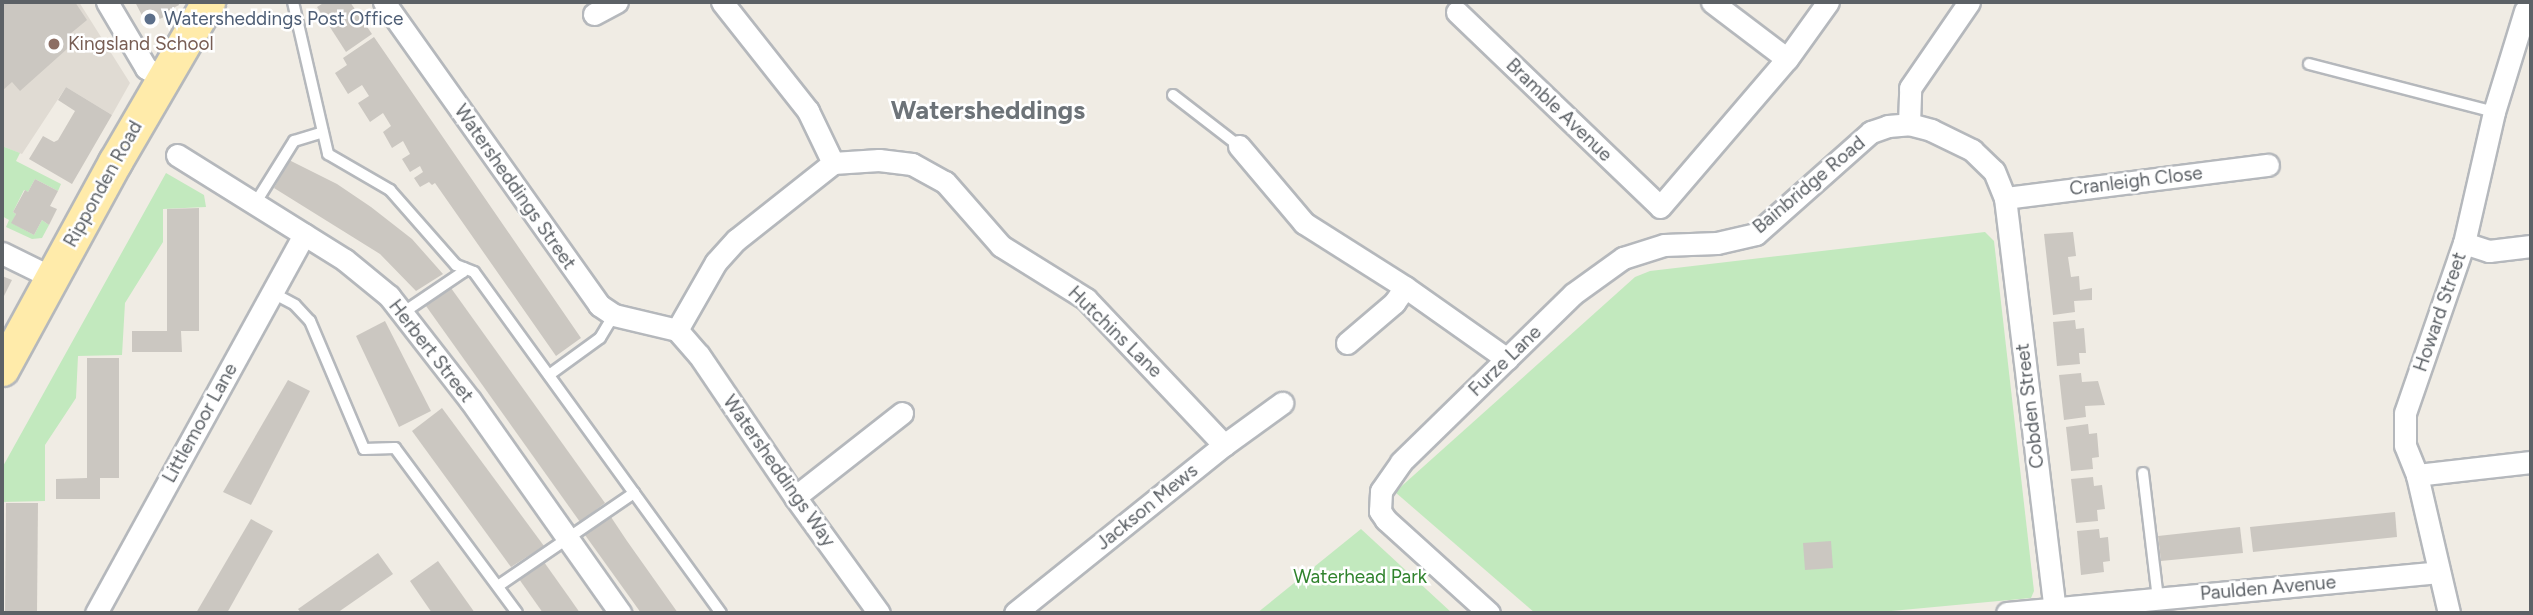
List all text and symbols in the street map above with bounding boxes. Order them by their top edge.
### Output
place label: Watersheddings Post Office [164,8,403,30]
marker: Watersheddings Post Office [142,11,158,27]
place label: Kingsland School [68,33,214,55]
marker: Kingsland School [46,36,62,52]
street label: Bramble Avenue [1501,54,1617,166]
district label: Watersheddings [891,95,1085,127]
street label: Watersheddings Street [449,100,581,274]
street label: Ripponden Road [59,117,147,251]
street label: Bainbridge Road [1748,131,1870,239]
street label: Cranleigh Close [2068,162,2204,200]
street label: Howard Street [2409,249,2471,375]
street label: Hutchins Lane [1063,281,1167,383]
street label: Herbert Street [384,295,478,407]
street label: Furze Lane [1464,321,1546,401]
street label: Cobden Street [2011,342,2049,470]
street label: Littlemoor Lane [158,359,242,487]
street label: Watersheddings Way [718,391,840,551]
street label: Jackson Mews [1092,459,1202,555]
park label: Waterhead Park [1293,566,1427,588]
street label: Paulden Avenue [2199,571,2337,605]

